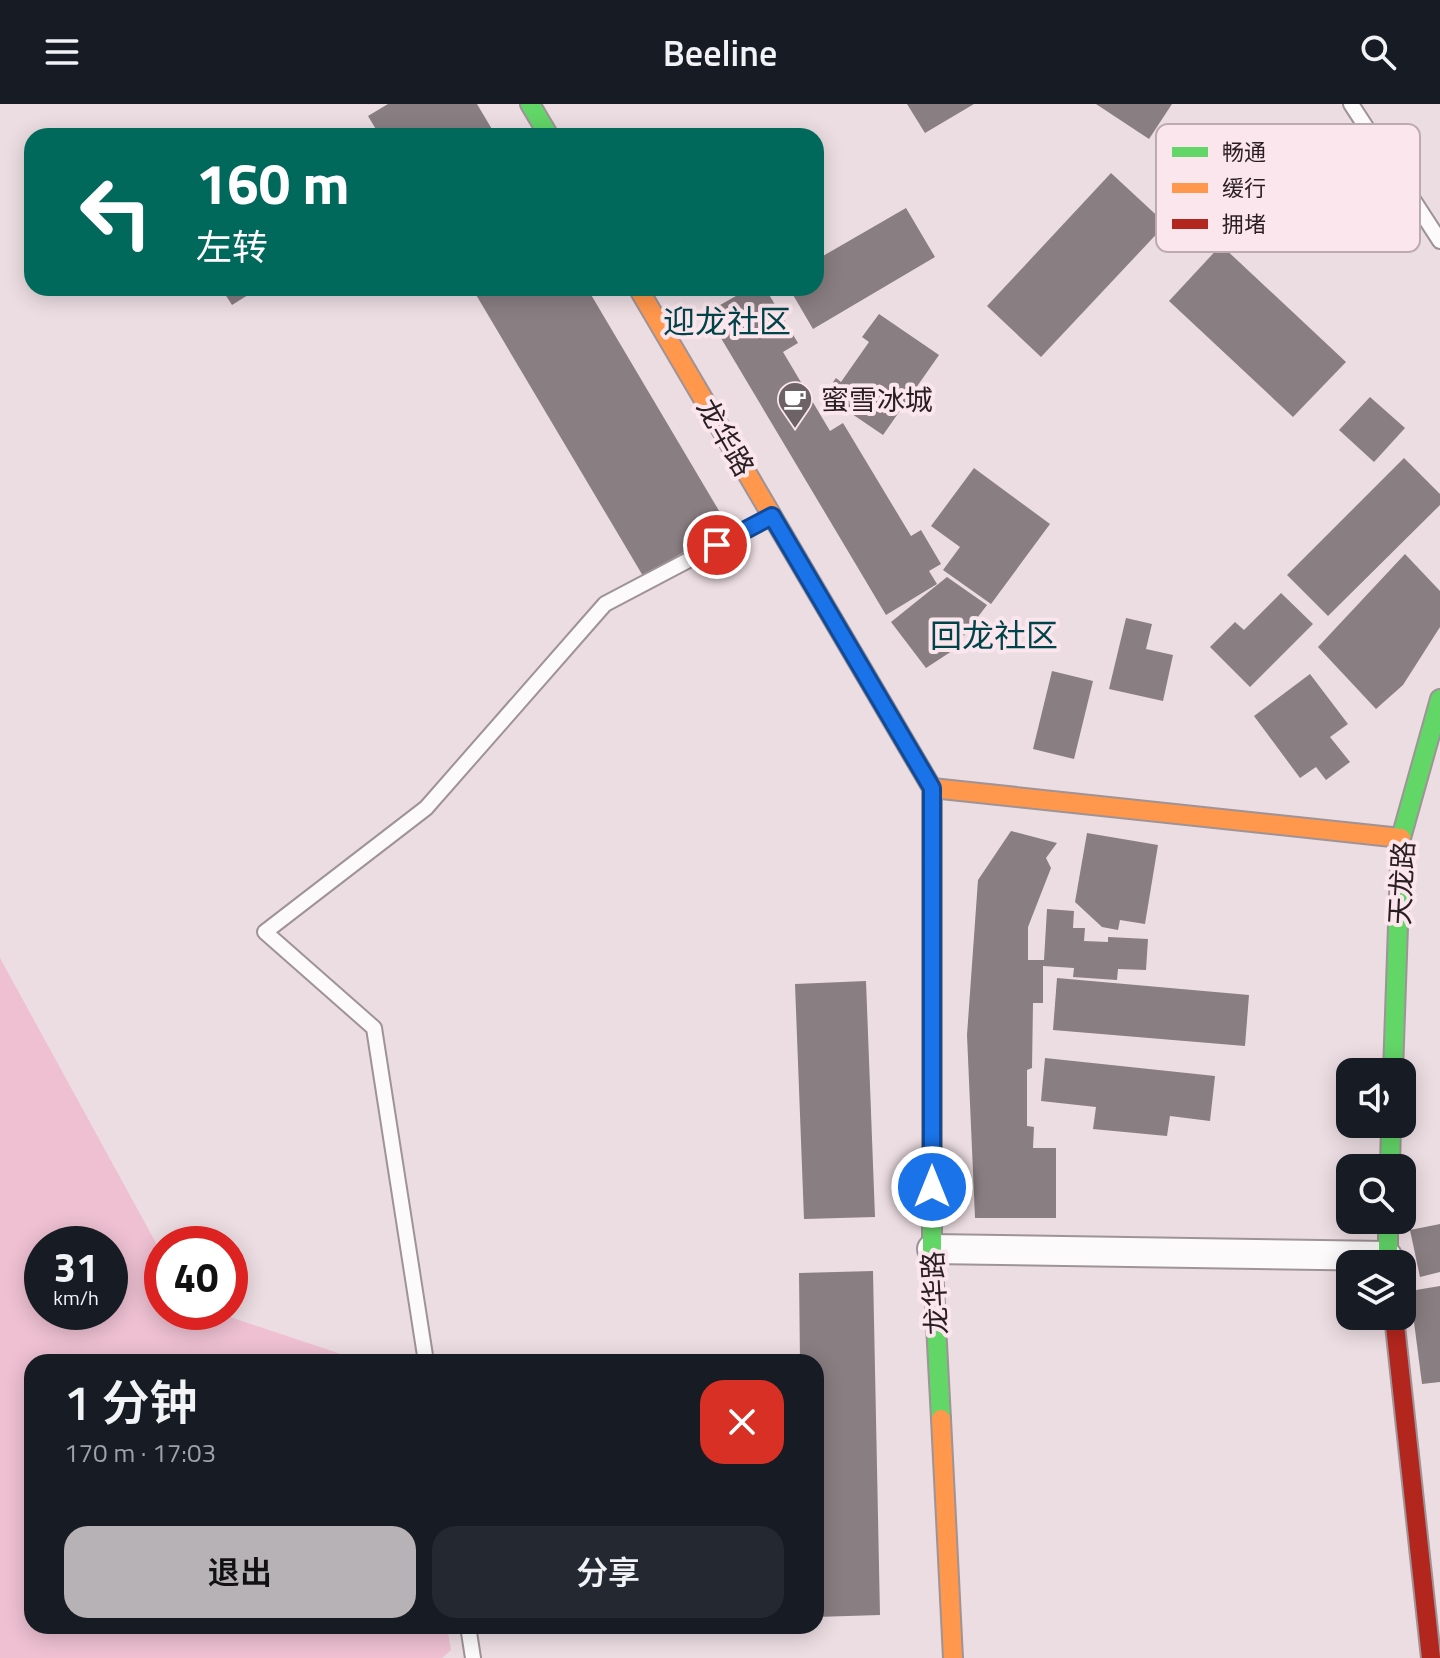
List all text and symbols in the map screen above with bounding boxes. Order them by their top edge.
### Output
text: Beeline [663,25,777,80]
icon: menu [40,30,84,74]
icon: search [1356,30,1400,74]
legend [1156,124,1420,252]
text: 畅通 [1222,135,1266,169]
text: 160 m [196,141,349,226]
icon: left [64,160,168,264]
text: 缓行 [1222,171,1266,205]
text: 拥堵 [1222,207,1266,241]
text: 左转 [196,219,268,274]
district label: 迎龙社区 [663,297,791,345]
place label: 蜜雪冰城 [821,378,933,421]
cafe icon: 蜜雪冰城 [776,380,814,430]
street label: 龙华路 [686,390,766,484]
pin [683,511,751,579]
icon: arrive [695,523,739,567]
district label: 回龙社区 [930,611,1058,659]
street label: 天龙路 [1377,840,1425,926]
map controls [1336,1058,1416,1330]
button: sound [1336,1058,1416,1138]
position arrow [890,1145,974,1229]
button: search [1336,1154,1416,1234]
speed limit sign: 40 [144,1226,248,1330]
text: 31 [54,1237,98,1298]
street label: 龙华路 [910,1250,958,1336]
button: layers [1336,1250,1416,1330]
text: km/h [53,1282,99,1313]
text: 1 分钟 [64,1366,197,1439]
button: close [700,1380,784,1464]
text: 170 m · 17:03 [64,1433,216,1472]
button: 退出 [64,1526,416,1618]
button: 分享 [432,1526,784,1618]

